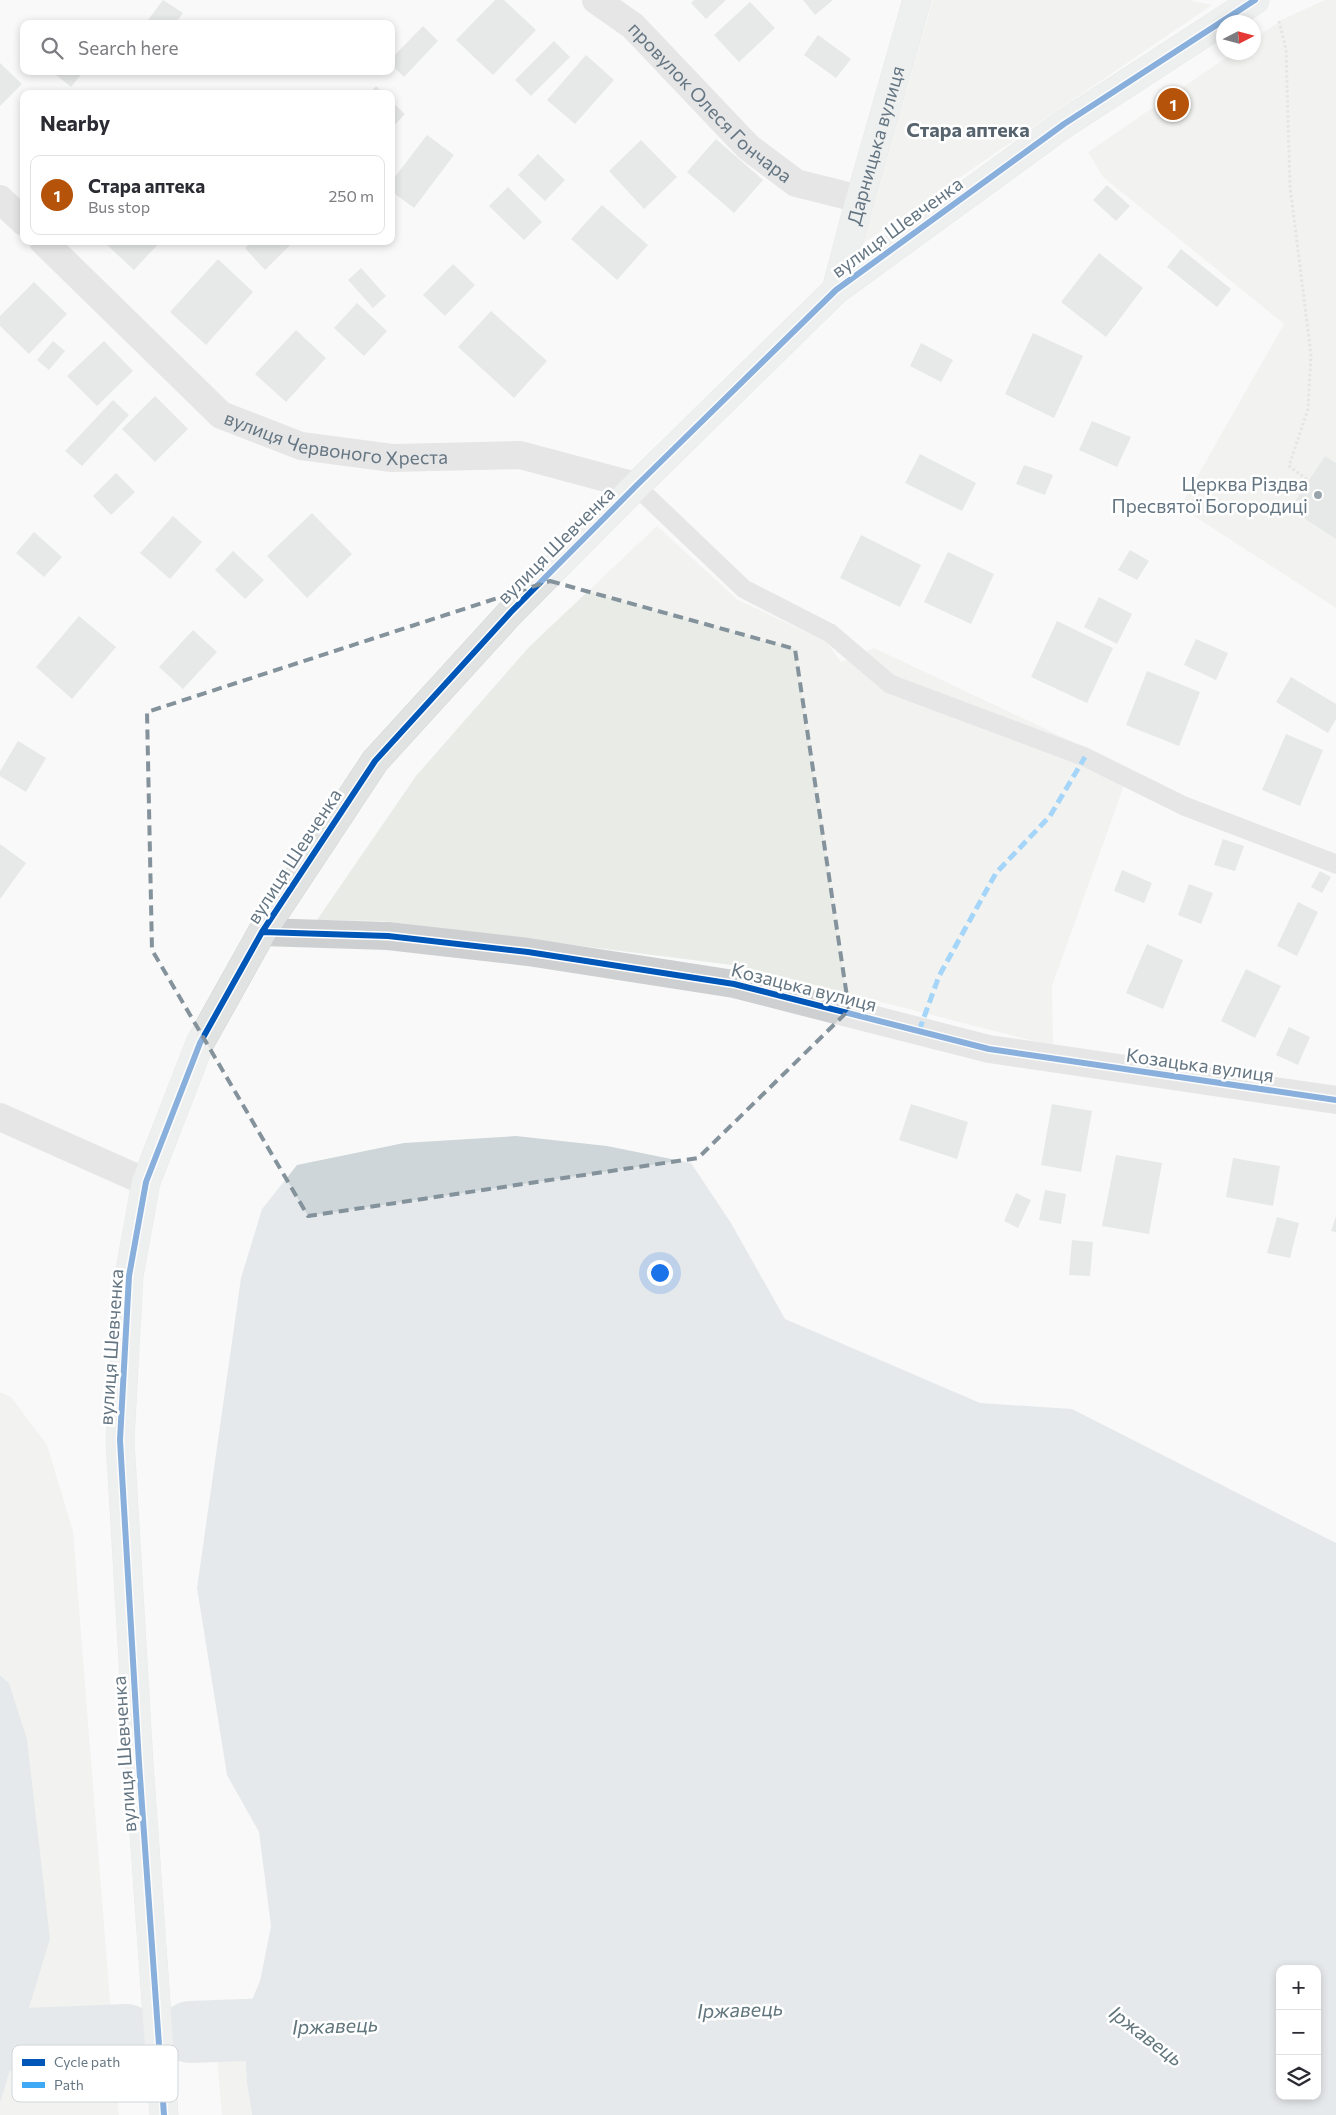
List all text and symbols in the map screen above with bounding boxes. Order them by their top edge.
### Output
north arrow [1216,15,1261,60]
street label: провулок Олеся Гончара [624,17,797,187]
search box [20,20,395,75]
icon: search [38,34,66,62]
text: Search here [78,36,178,59]
street label: Дарницька вулиця [842,63,909,227]
pin: 1 [1157,85,1189,123]
text: Nearby [40,110,110,135]
district label: Стара аптека [906,117,1030,141]
street label: вулиця Шевченка [827,171,967,282]
text: Стара аптека [88,174,205,197]
text: 1 [53,186,61,205]
text: 250 m [328,186,374,205]
text: Bus stop [88,197,150,216]
street label: вулиця Червоного Хреста [221,405,448,469]
place label: Церква Різдва Пресвятої Богородиці [1111,472,1308,517]
street label: вулиця Шевченка [492,481,619,608]
marker: Церква Різдва Пресвятої Богородиці [1312,489,1324,501]
street label: вулиця Шевченка [241,784,346,928]
street label: Козацька вулиця [729,957,879,1016]
street label: Козацька вулиця [1125,1043,1275,1086]
your location [647,1260,673,1286]
street label: вулиця Шевченка [94,1268,127,1426]
street label: вулиця Шевченка [107,1675,140,1833]
map controls [1276,1965,1321,2100]
button: + [1276,1965,1321,2010]
water label: Іржавець [697,1996,783,2022]
water label: Іржавець [1105,2000,1188,2071]
button: − [1276,2010,1321,2055]
water label: Іржавець [292,2012,378,2038]
legend [12,2045,178,2102]
text: Cycle path [54,2053,120,2070]
button: layers [1276,2055,1321,2100]
text: Path [54,2076,84,2093]

